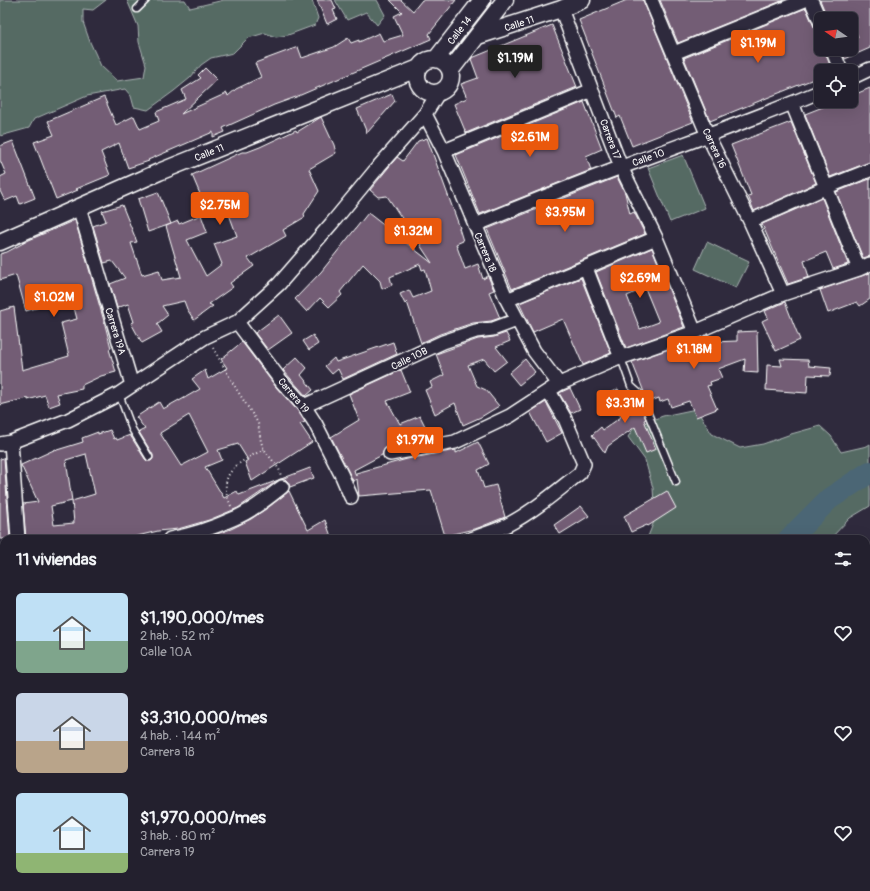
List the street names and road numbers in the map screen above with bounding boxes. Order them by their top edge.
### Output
street label: Calle 14 [445,14,475,47]
street label: Calle 11 [503,14,536,34]
street label: Carrera 17 [597,117,623,162]
street label: Carrera 16 [700,126,729,171]
street label: Calle 11 [193,142,226,164]
street label: Calle 10 [631,147,666,169]
street label: Carrera 18 [471,231,499,274]
street label: Carrera 19A [102,306,128,357]
street label: Calle 10B [389,345,430,373]
street label: Carrera 19 [275,376,311,416]

